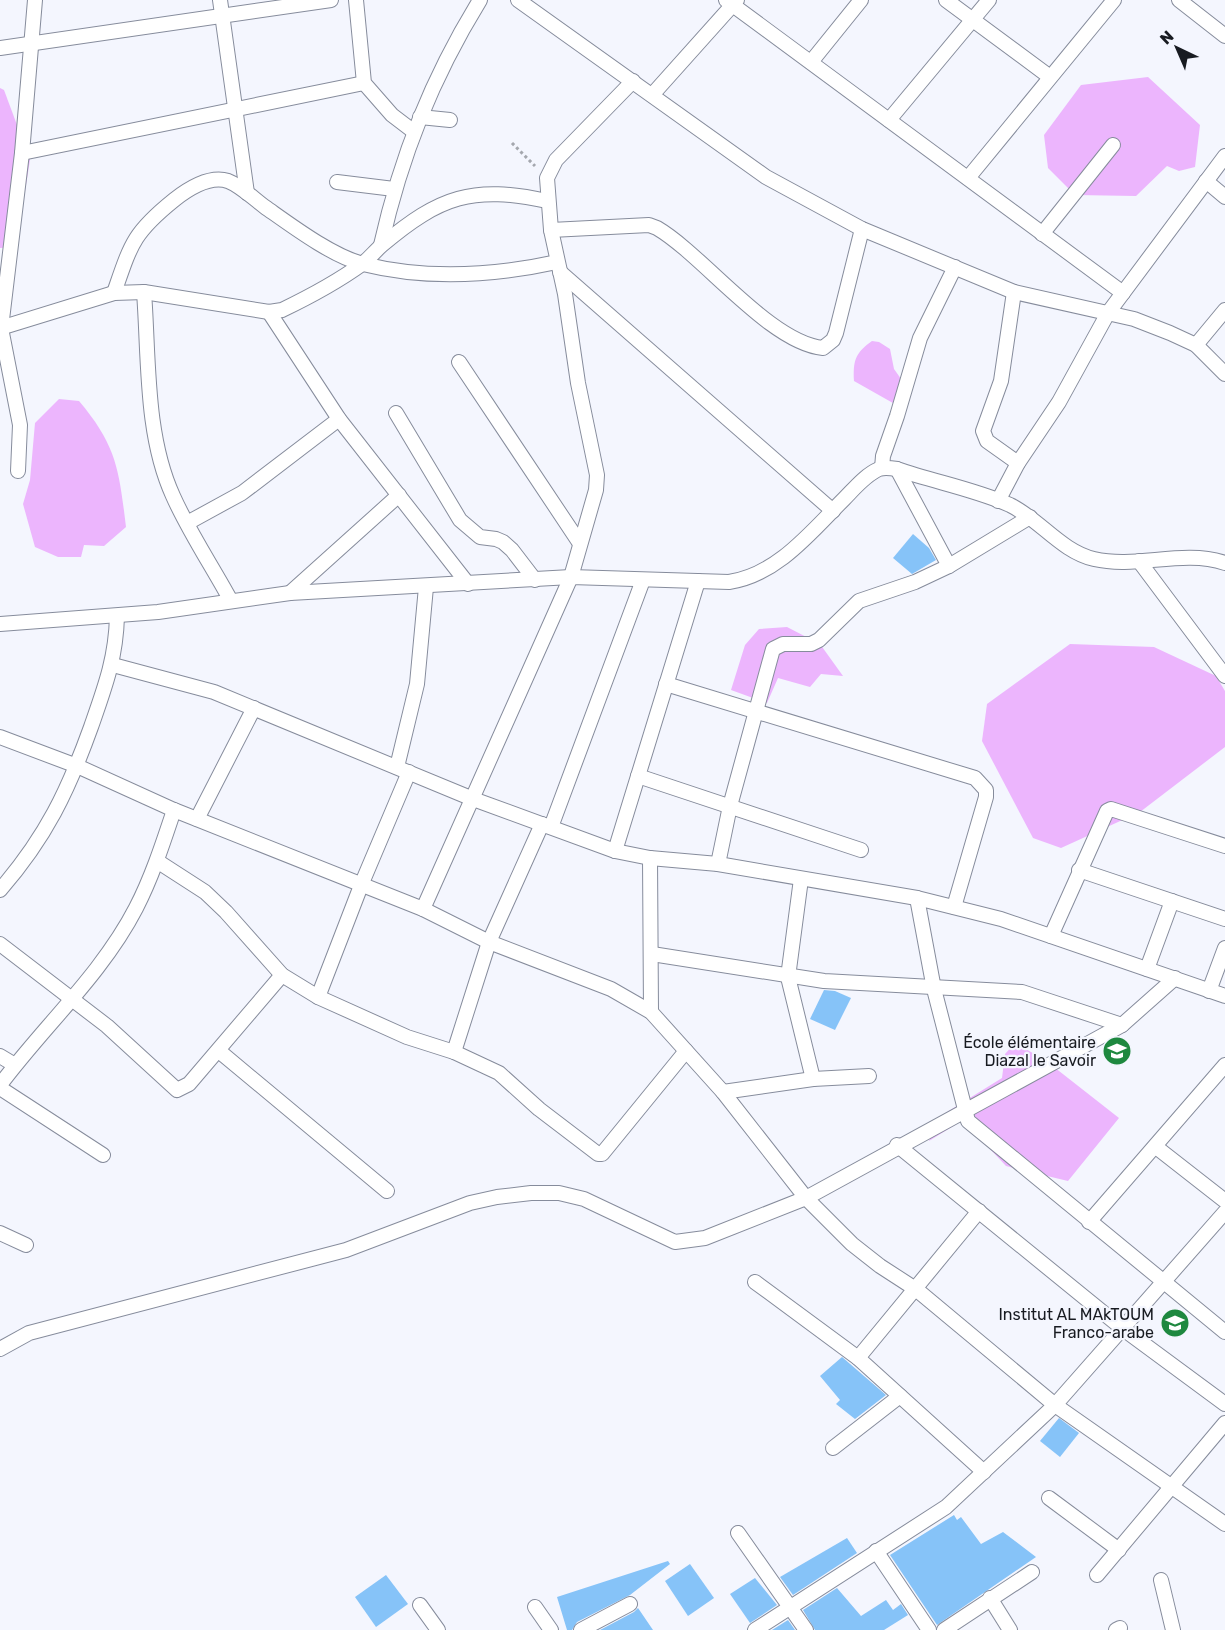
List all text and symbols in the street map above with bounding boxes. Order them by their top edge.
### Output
north arrow [1147,18,1207,78]
text: N [1156,27,1178,48]
place label: École élémentaire Diazal le Savoir [963,1033,1096,1070]
school or university icon: École élémentaire Diazal le Savoir [1101,1035,1133,1067]
place label: Institut AL MAkTOUM Franco-arabe [998,1305,1154,1342]
school or university icon: Institut AL MAkTOUM Franco-arabe [1159,1307,1191,1339]

